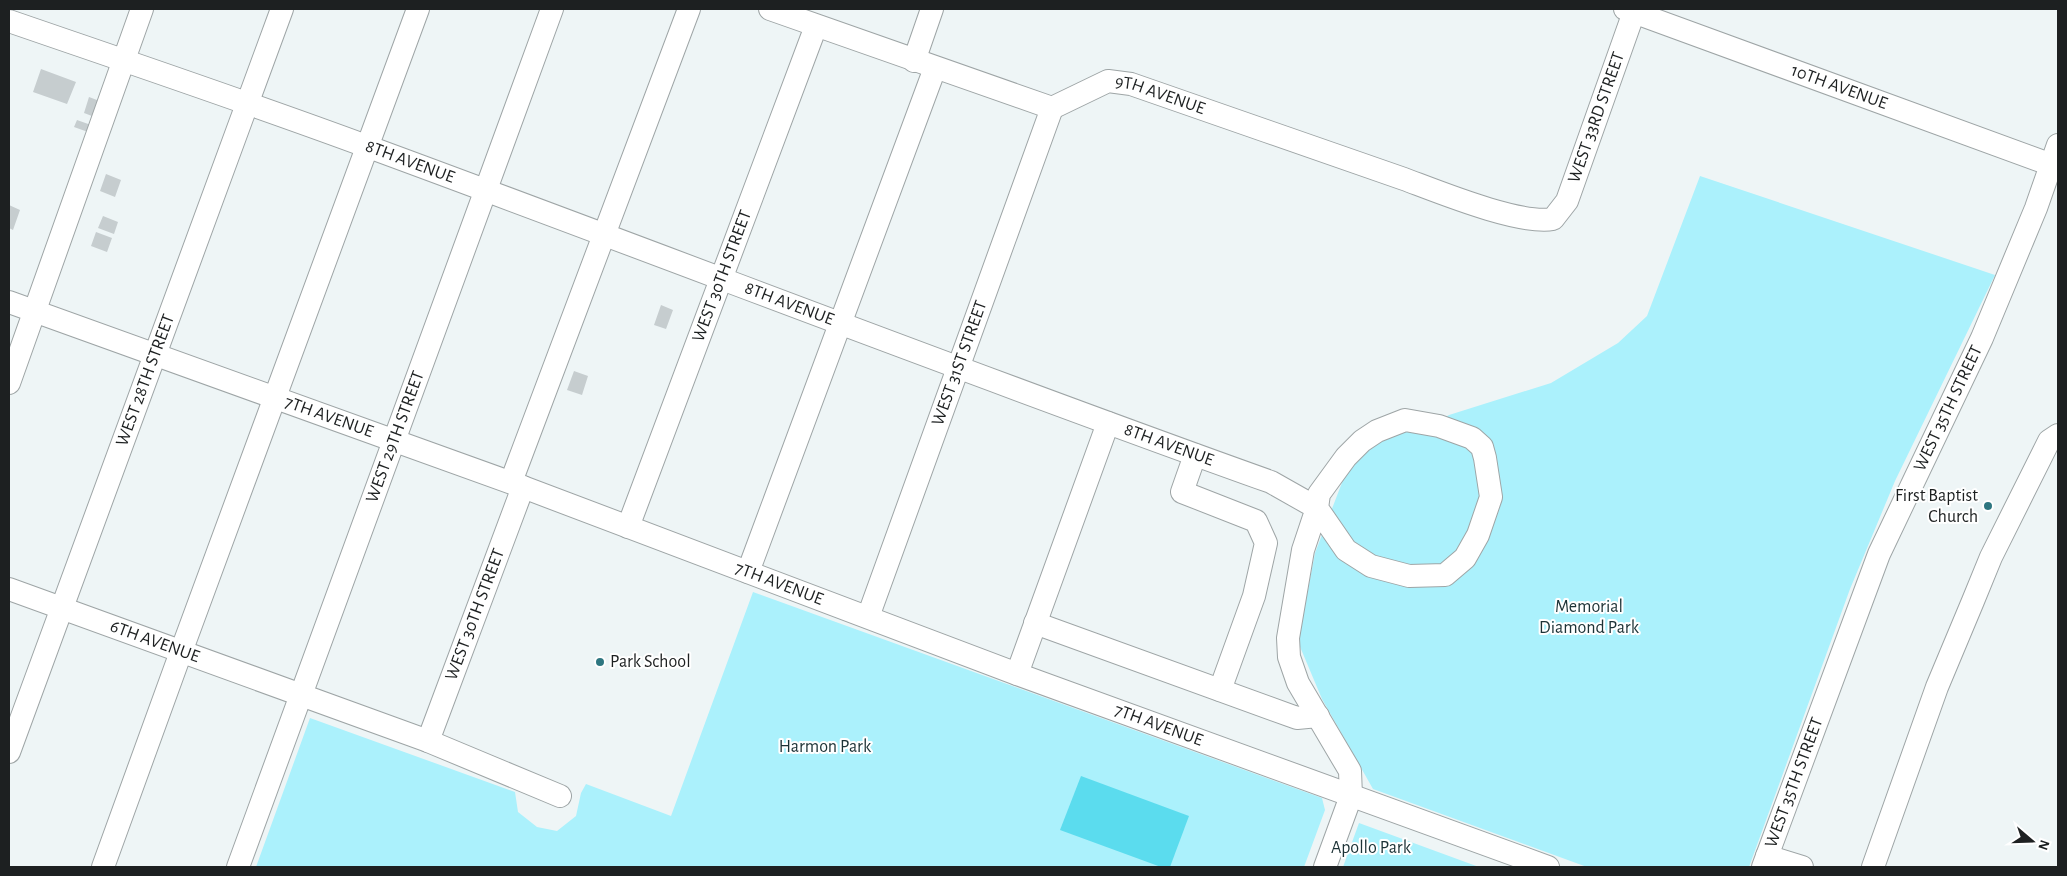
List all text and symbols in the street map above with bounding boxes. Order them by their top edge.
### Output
street label: WEST 33RD STREET [1565,50,1628,185]
street label: 10TH AVENUE [1789,61,1890,113]
street label: 9TH AVENUE [1114,73,1208,118]
street label: 8TH AVENUE [363,137,457,187]
street label: WEST 30TH STREET [689,208,755,344]
street label: 8TH AVENUE [742,279,836,329]
street label: WEST 31ST STREET [929,298,991,428]
street label: WEST 28TH STREET [113,312,178,449]
street label: WEST 35TH STREET [1911,343,1986,474]
street label: WEST 29TH STREET [363,368,428,505]
street label: 7TH AVENUE [282,393,376,441]
street label: 8TH AVENUE [1122,421,1216,470]
place label: First Baptist Church [1895,487,1978,526]
marker: First Baptist Church [1982,500,1994,512]
street label: WEST 30TH STREET [442,546,508,683]
street label: 7TH AVENUE [732,559,826,609]
park label: Memorial Diamond Park [1539,598,1640,637]
street label: 6TH AVENUE [108,617,202,666]
place label: Park School [610,653,691,671]
marker: Park School [594,656,606,668]
street label: 7TH AVENUE [1112,701,1205,750]
street label: WEST 35TH STREET [1762,715,1827,850]
park label: Harmon Park [779,738,872,756]
north arrow [2007,816,2057,866]
text: N [2035,838,2052,852]
park label: Apollo Park [1331,839,1412,857]

